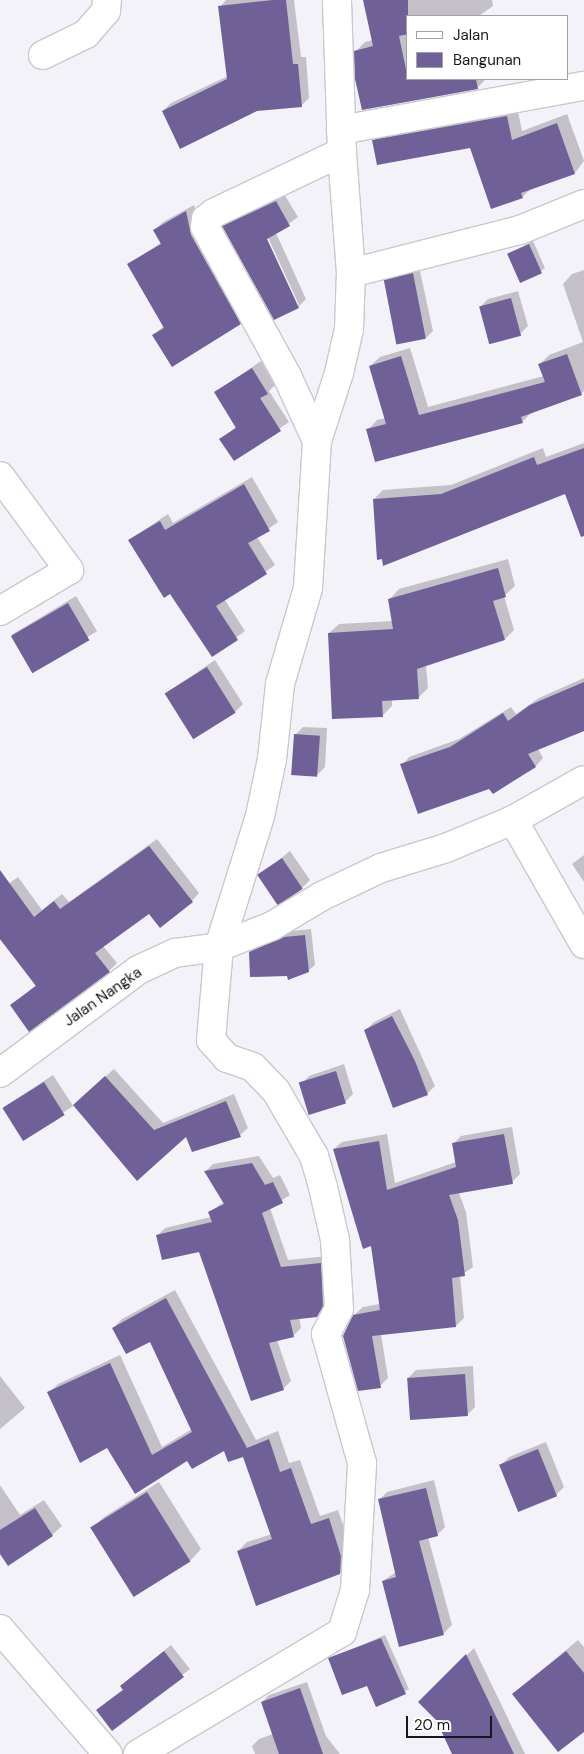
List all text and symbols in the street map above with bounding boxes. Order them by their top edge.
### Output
legend [406,15,569,80]
text: Jalan [453,25,489,45]
text: Bangunan [453,50,521,70]
street label: Jalan Nangka [61,964,145,1030]
scale bar [409,1706,495,1738]
text: 20 m [414,1715,450,1735]

